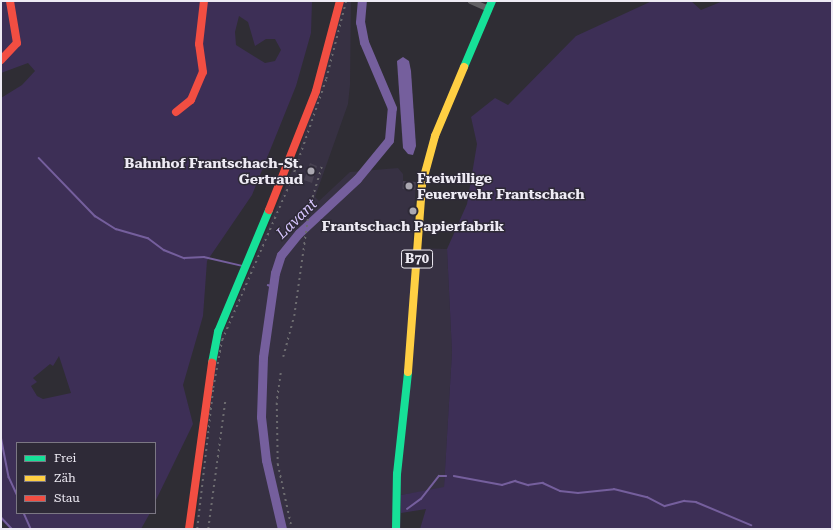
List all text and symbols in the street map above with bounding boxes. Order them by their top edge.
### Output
place label: Bahnhof Frantschach-St. Gertraud [124,155,303,188]
marker: Bahnhof Frantschach-St. Gertraud [306,166,316,176]
place label: Freiwillige Feuerwehr Frantschach [417,170,585,202]
marker: Freiwillige Feuerwehr Frantschach [404,181,414,191]
water label: Lavant [273,195,321,243]
marker: Frantschach Papierfabrik [408,206,418,216]
place label: Frantschach Papierfabrik [322,218,504,234]
road number: B70 [401,248,433,270]
legend [16,442,156,514]
text: Frei [54,451,76,465]
text: Zäh [54,471,76,485]
text: Stau [54,491,80,505]

